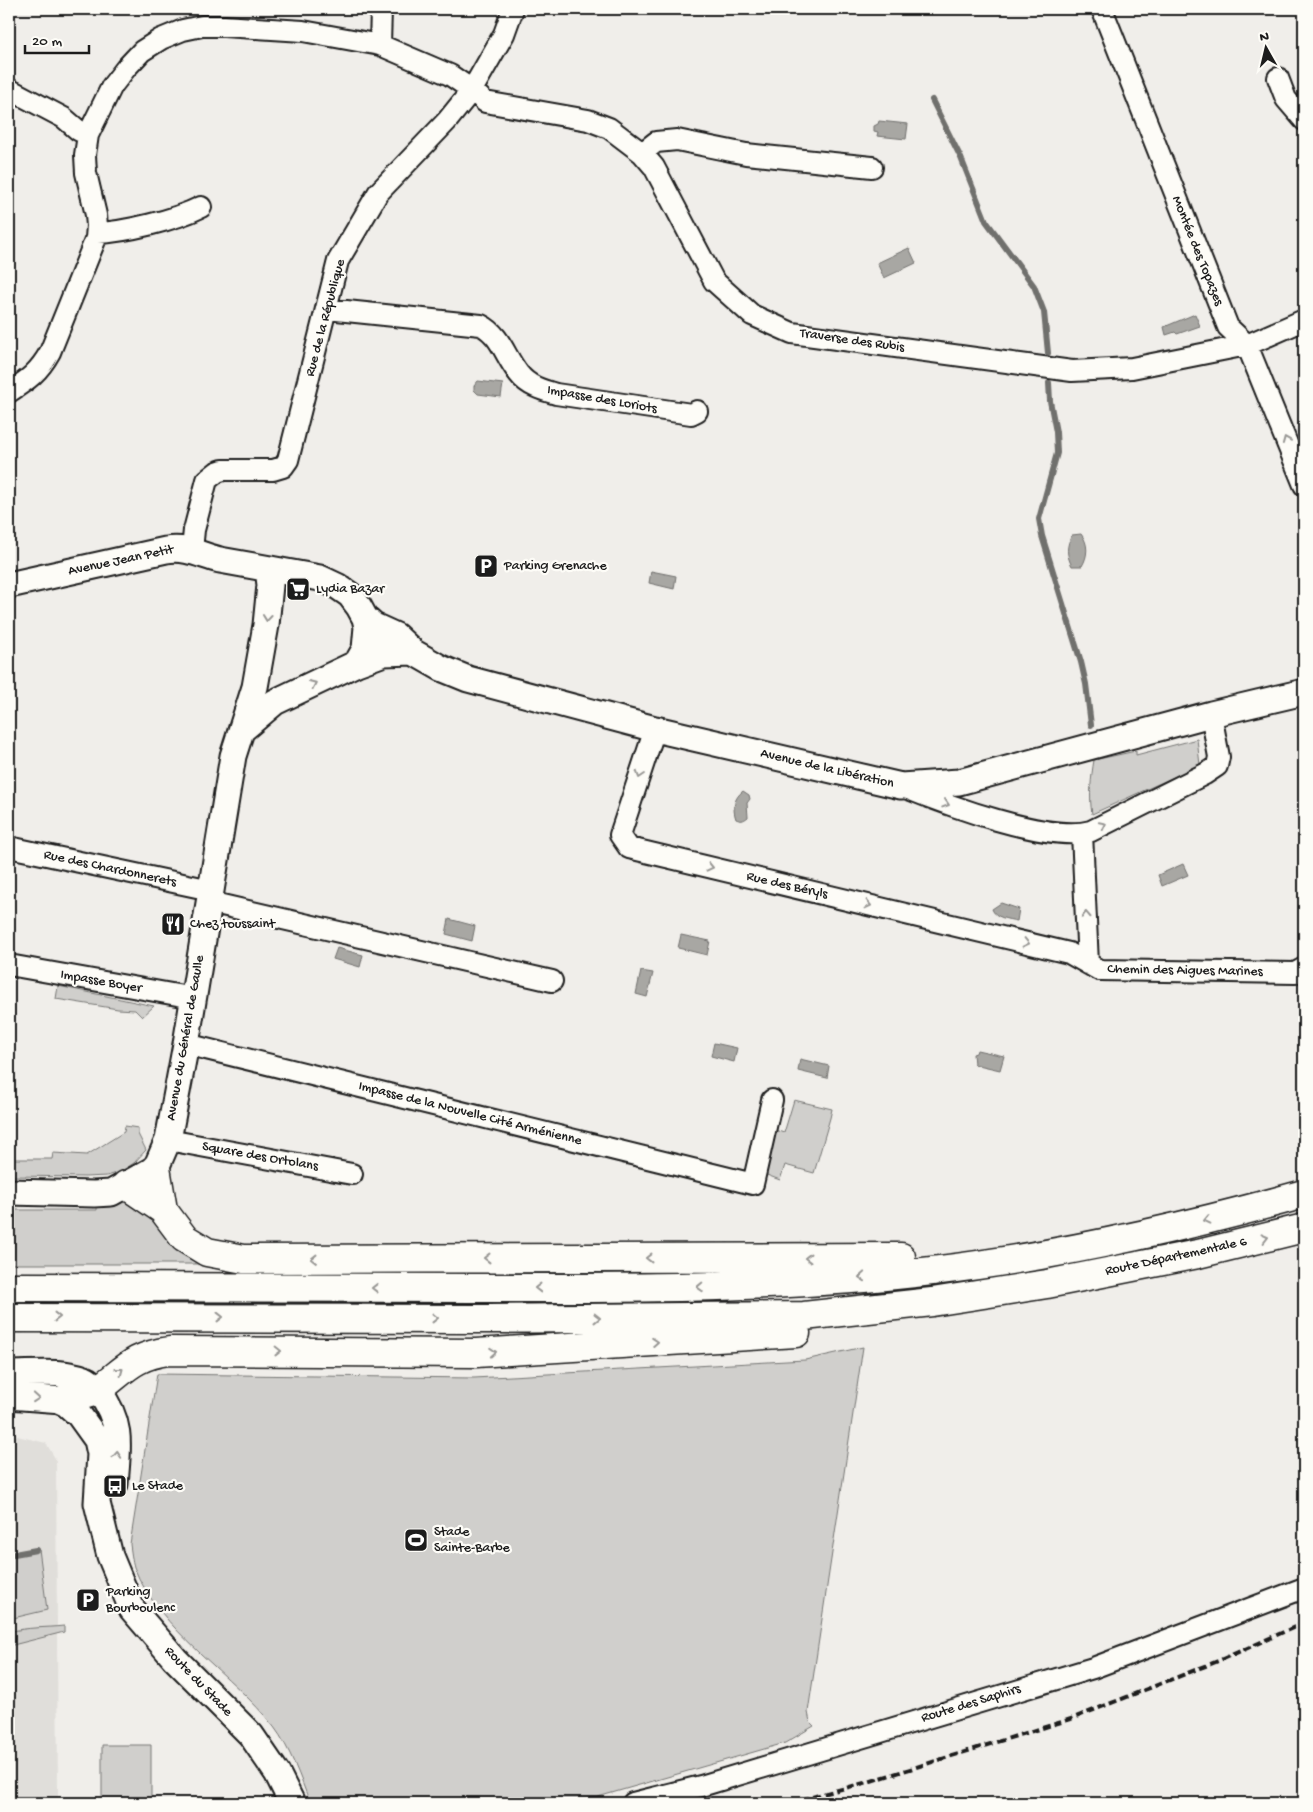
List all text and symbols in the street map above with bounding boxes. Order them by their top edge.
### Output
scale bar [25,22,89,54]
north arrow [1240,22,1290,72]
text: N [1259,29,1270,47]
text: 20 m [32,33,62,51]
street label: Montée des Topazes [1167,194,1227,309]
street label: Rue de la République [302,257,350,379]
street label: Traverse des Rubis [798,325,906,357]
street label: Impasse des Loriots [546,382,659,418]
one-way arrow [1282,436,1292,445]
street label: Avenue Jean Petit [67,541,176,580]
parking icon: Parking Grenache [473,553,499,579]
place label: Parking Grenache [503,558,607,575]
supermarket icon: Lydia Bazar [285,576,311,602]
place label: Lydia Bazar [316,581,385,598]
one-way arrow [262,614,273,622]
one-way arrow [308,680,317,690]
street label: Avenue de la Libération [759,745,896,793]
one-way arrow [636,770,646,779]
one-way arrow [942,798,950,808]
one-way arrow [1098,820,1107,831]
street label: Rue des Chardonnerets [42,847,179,892]
one-way arrow [706,861,715,872]
street label: Rue des Béryls [745,868,830,904]
one-way arrow [864,899,873,910]
restaurant icon: Chez toussaint [160,911,186,937]
one-way arrow [1080,911,1091,919]
place label: Chez toussaint [190,916,276,933]
one-way arrow [1022,937,1031,948]
street label: Avenue du Général de Gaulle [163,953,209,1122]
street label: Chemin des Aigues Marines [1107,961,1264,981]
street label: Impasse Boyer [59,966,144,998]
street label: Impasse de la Nouvelle Cité Arménienne [357,1078,584,1150]
street label: Square des Ortolans [201,1138,320,1176]
one-way arrow [1202,1214,1211,1225]
street label: Route Départementale 6 [1104,1233,1249,1280]
one-way arrow [1261,1233,1269,1243]
one-way arrow [482,1253,490,1263]
one-way arrow [645,1253,652,1263]
one-way arrow [804,1253,812,1263]
one-way arrow [309,1254,317,1264]
one-way arrow [858,1271,866,1282]
one-way arrow [696,1281,704,1292]
one-way arrow [371,1283,379,1293]
one-way arrow [534,1283,542,1293]
one-way arrow [54,1312,62,1322]
one-way arrow [216,1312,224,1322]
one-way arrow [432,1313,439,1323]
one-way arrow [594,1313,602,1323]
one-way arrow [651,1337,659,1348]
one-way arrow [274,1346,282,1356]
one-way arrow [489,1347,497,1358]
one-way arrow [114,1368,124,1377]
one-way arrow [32,1392,40,1403]
one-way arrow [111,1451,122,1459]
bus stop icon: Le Stade [102,1473,128,1499]
place label: Le Stade [132,1478,184,1495]
place label: Stade Sainte-Barbe [434,1524,511,1557]
sports icon: Stade Sainte-Barbe [403,1527,429,1553]
place label: Parking Bourboulenc [105,1584,176,1617]
parking icon: Parking Bourboulenc [75,1587,101,1613]
street label: Route du Stade [160,1643,236,1721]
street label: Route des Saphirs [919,1681,1024,1727]

